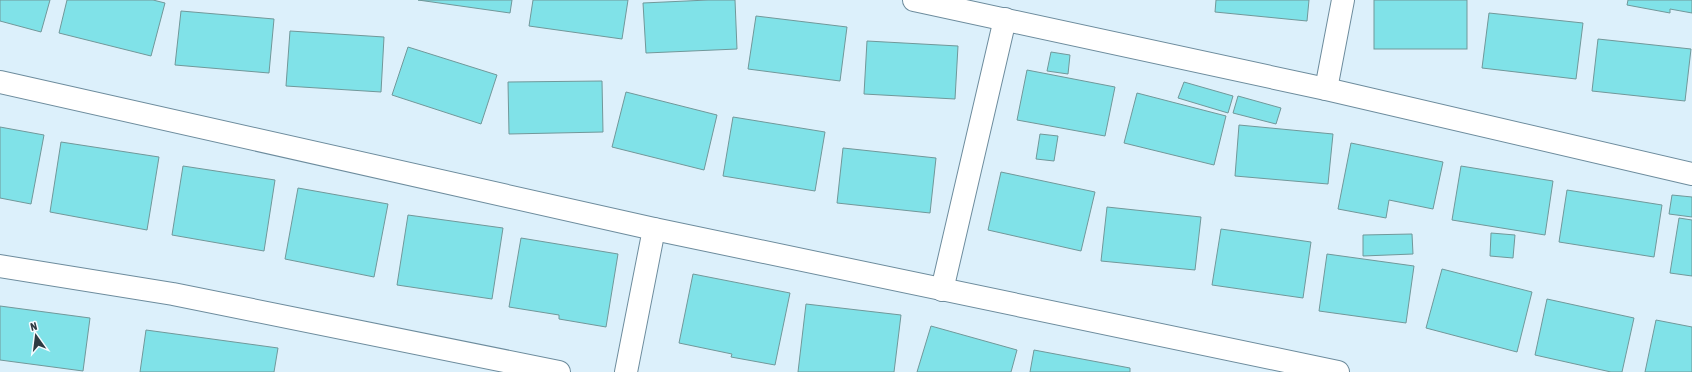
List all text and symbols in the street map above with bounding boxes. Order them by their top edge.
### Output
north arrow [16,316,56,356]
text: N [29,320,38,333]

